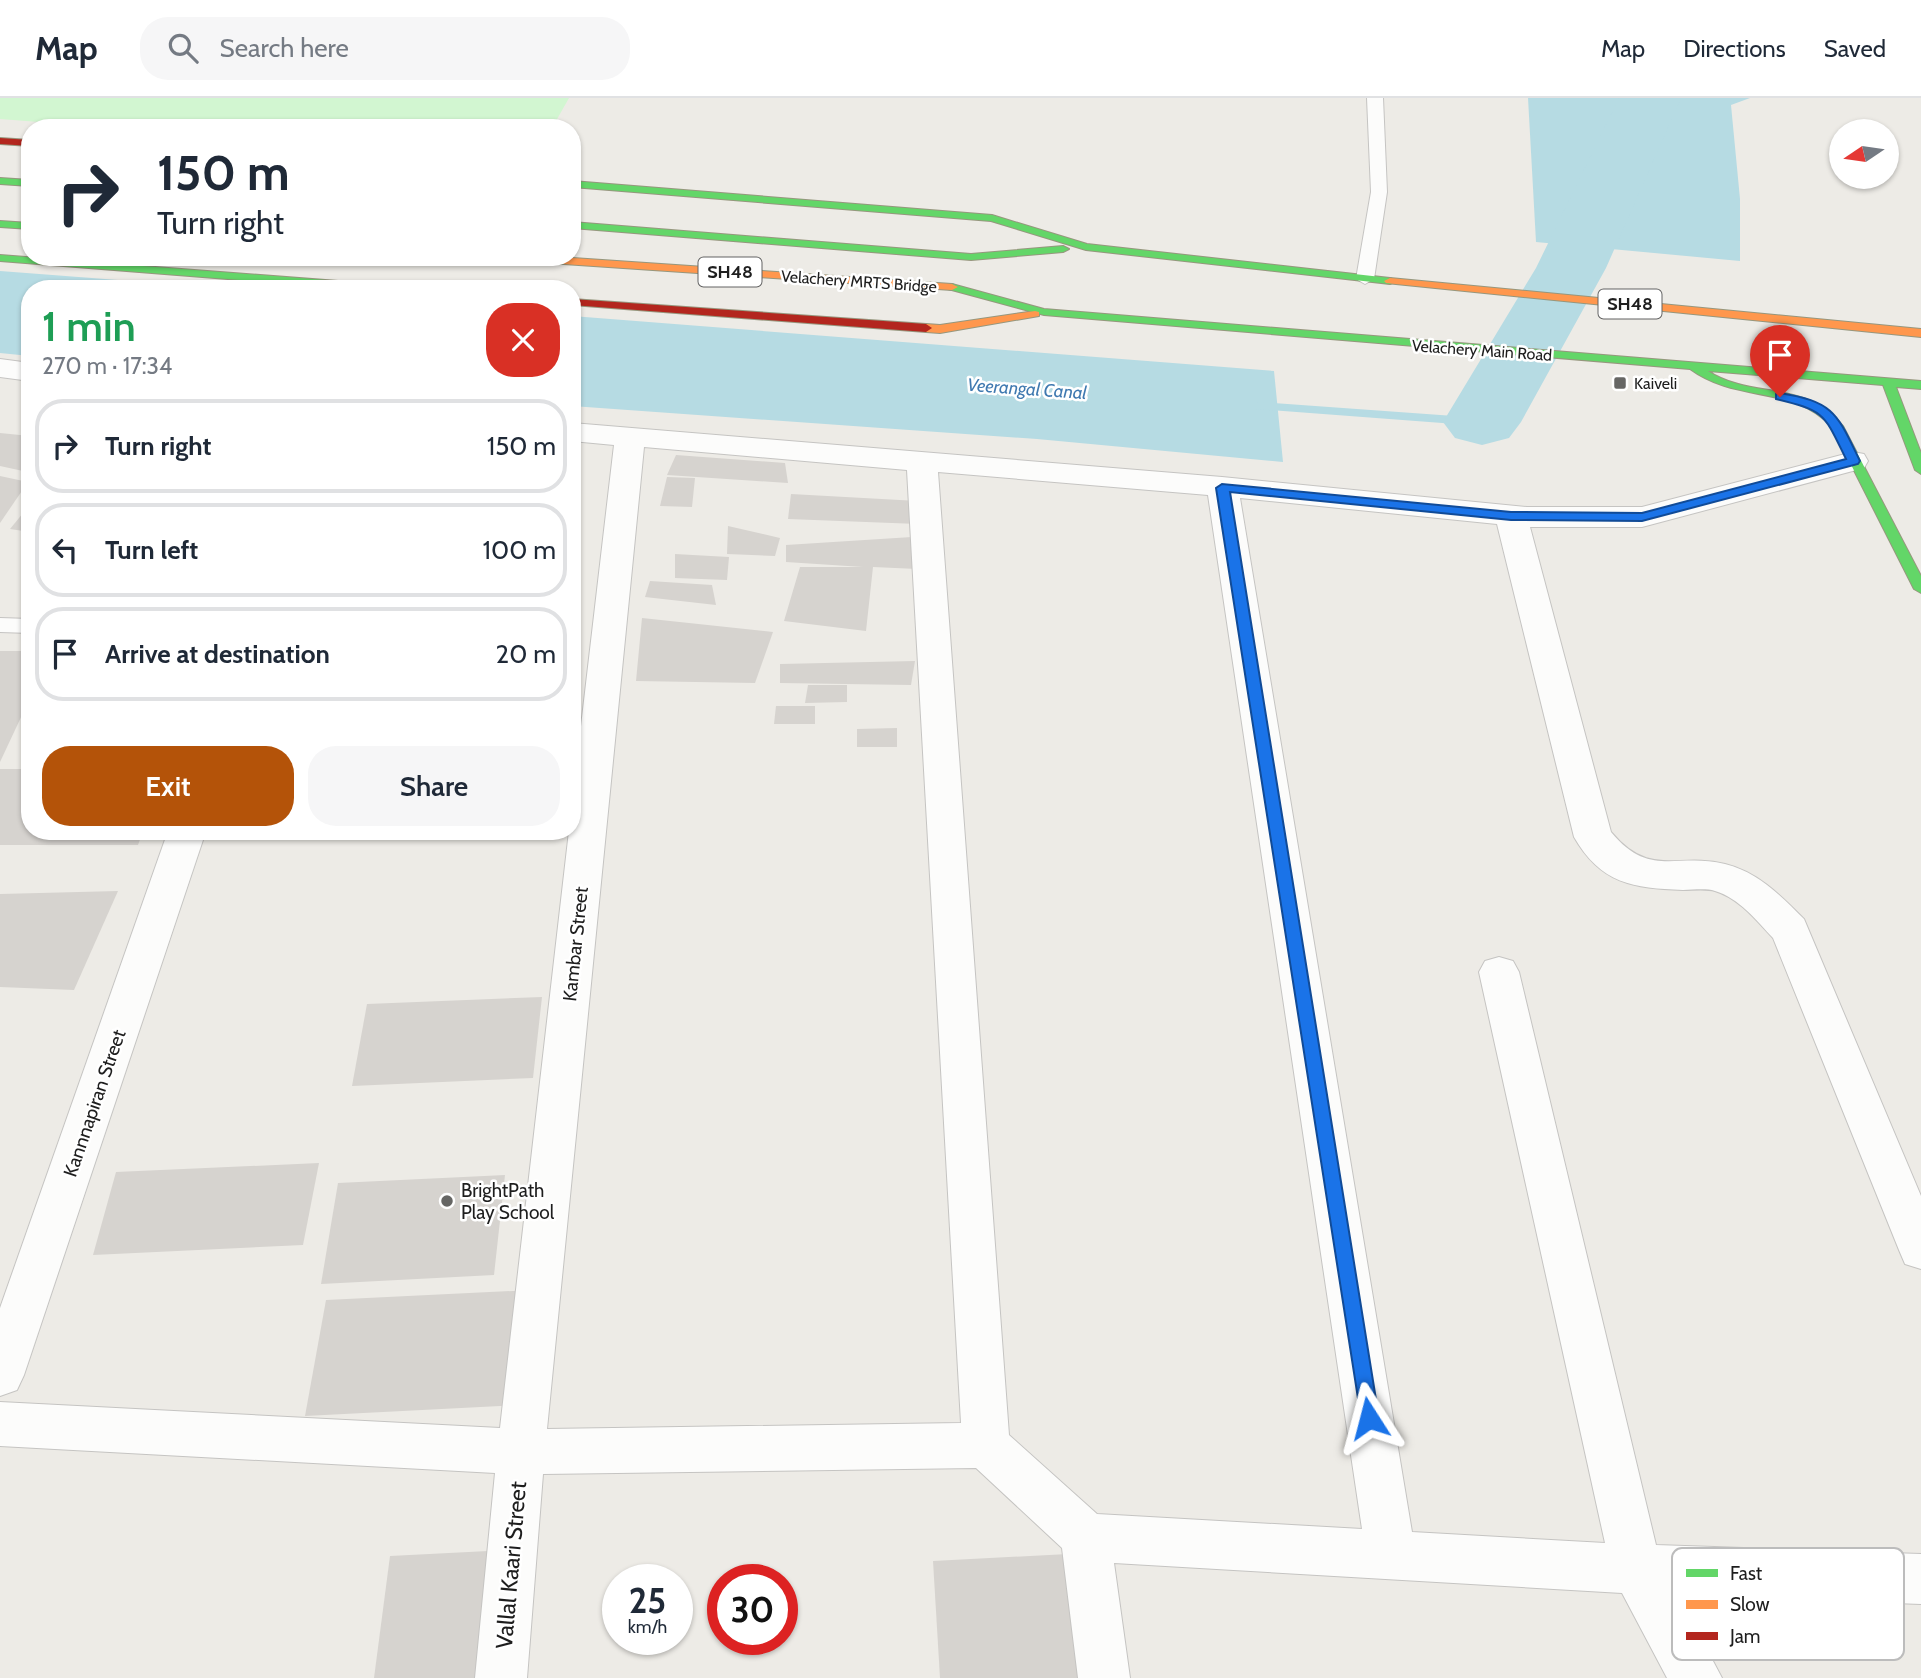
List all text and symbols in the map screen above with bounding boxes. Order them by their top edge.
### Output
search box [140,17,630,80]
text: Map [35,28,98,68]
icon: search [164,29,202,67]
text: Search here [220,32,349,64]
text: Map [1601,34,1645,63]
text: Directions [1683,34,1786,63]
text: Saved [1824,34,1886,63]
north arrow [1829,119,1899,189]
map controls [1829,119,1899,189]
text: 150 m [157,143,290,202]
icon: right [42,147,133,238]
text: Turn right [157,203,284,242]
road number: SH48 [698,258,762,286]
street label: Velachery MRTS Bridge [780,267,937,296]
road number: SH48 [1598,289,1662,318]
text: 1 min [42,300,136,352]
button: close [486,303,560,377]
pin [1750,325,1810,397]
street label: Velachery Main Road [1411,336,1553,365]
icon: arrive [1761,336,1799,374]
text: 270 m · 17:34 [42,352,172,380]
water label: Veerangal Canal [967,374,1088,404]
place label: Kaiveli [1634,374,1677,393]
marker: Kaiveli [1612,375,1628,391]
icon: right [46,427,84,465]
text: Turn right [105,430,211,462]
text: 150 m [487,430,556,462]
icon: left [46,531,84,569]
text: Turn left [105,534,198,566]
text: 100 m [483,534,556,566]
icon: arrive [46,635,84,673]
text: Arrive at destination [105,638,330,670]
text: 20 m [496,638,556,670]
button: Exit [42,746,294,826]
button: Share [308,746,560,826]
street label: Kambar Street [558,885,593,1003]
street label: Kannnapiran Street [59,1026,131,1180]
place label: BrightPath Play School [461,1179,555,1224]
marker: BrightPath Play School [439,1193,455,1209]
position arrow [1332,1381,1406,1455]
street label: Vallal Kaari Street [490,1480,532,1650]
legend [1672,1548,1904,1660]
text: Fast [1730,1562,1763,1585]
speed limit sign: 30 [707,1564,798,1655]
text: 25 [629,1579,666,1622]
text: Slow [1730,1593,1770,1616]
text: km/h [628,1616,667,1638]
text: Jam [1729,1625,1760,1648]

